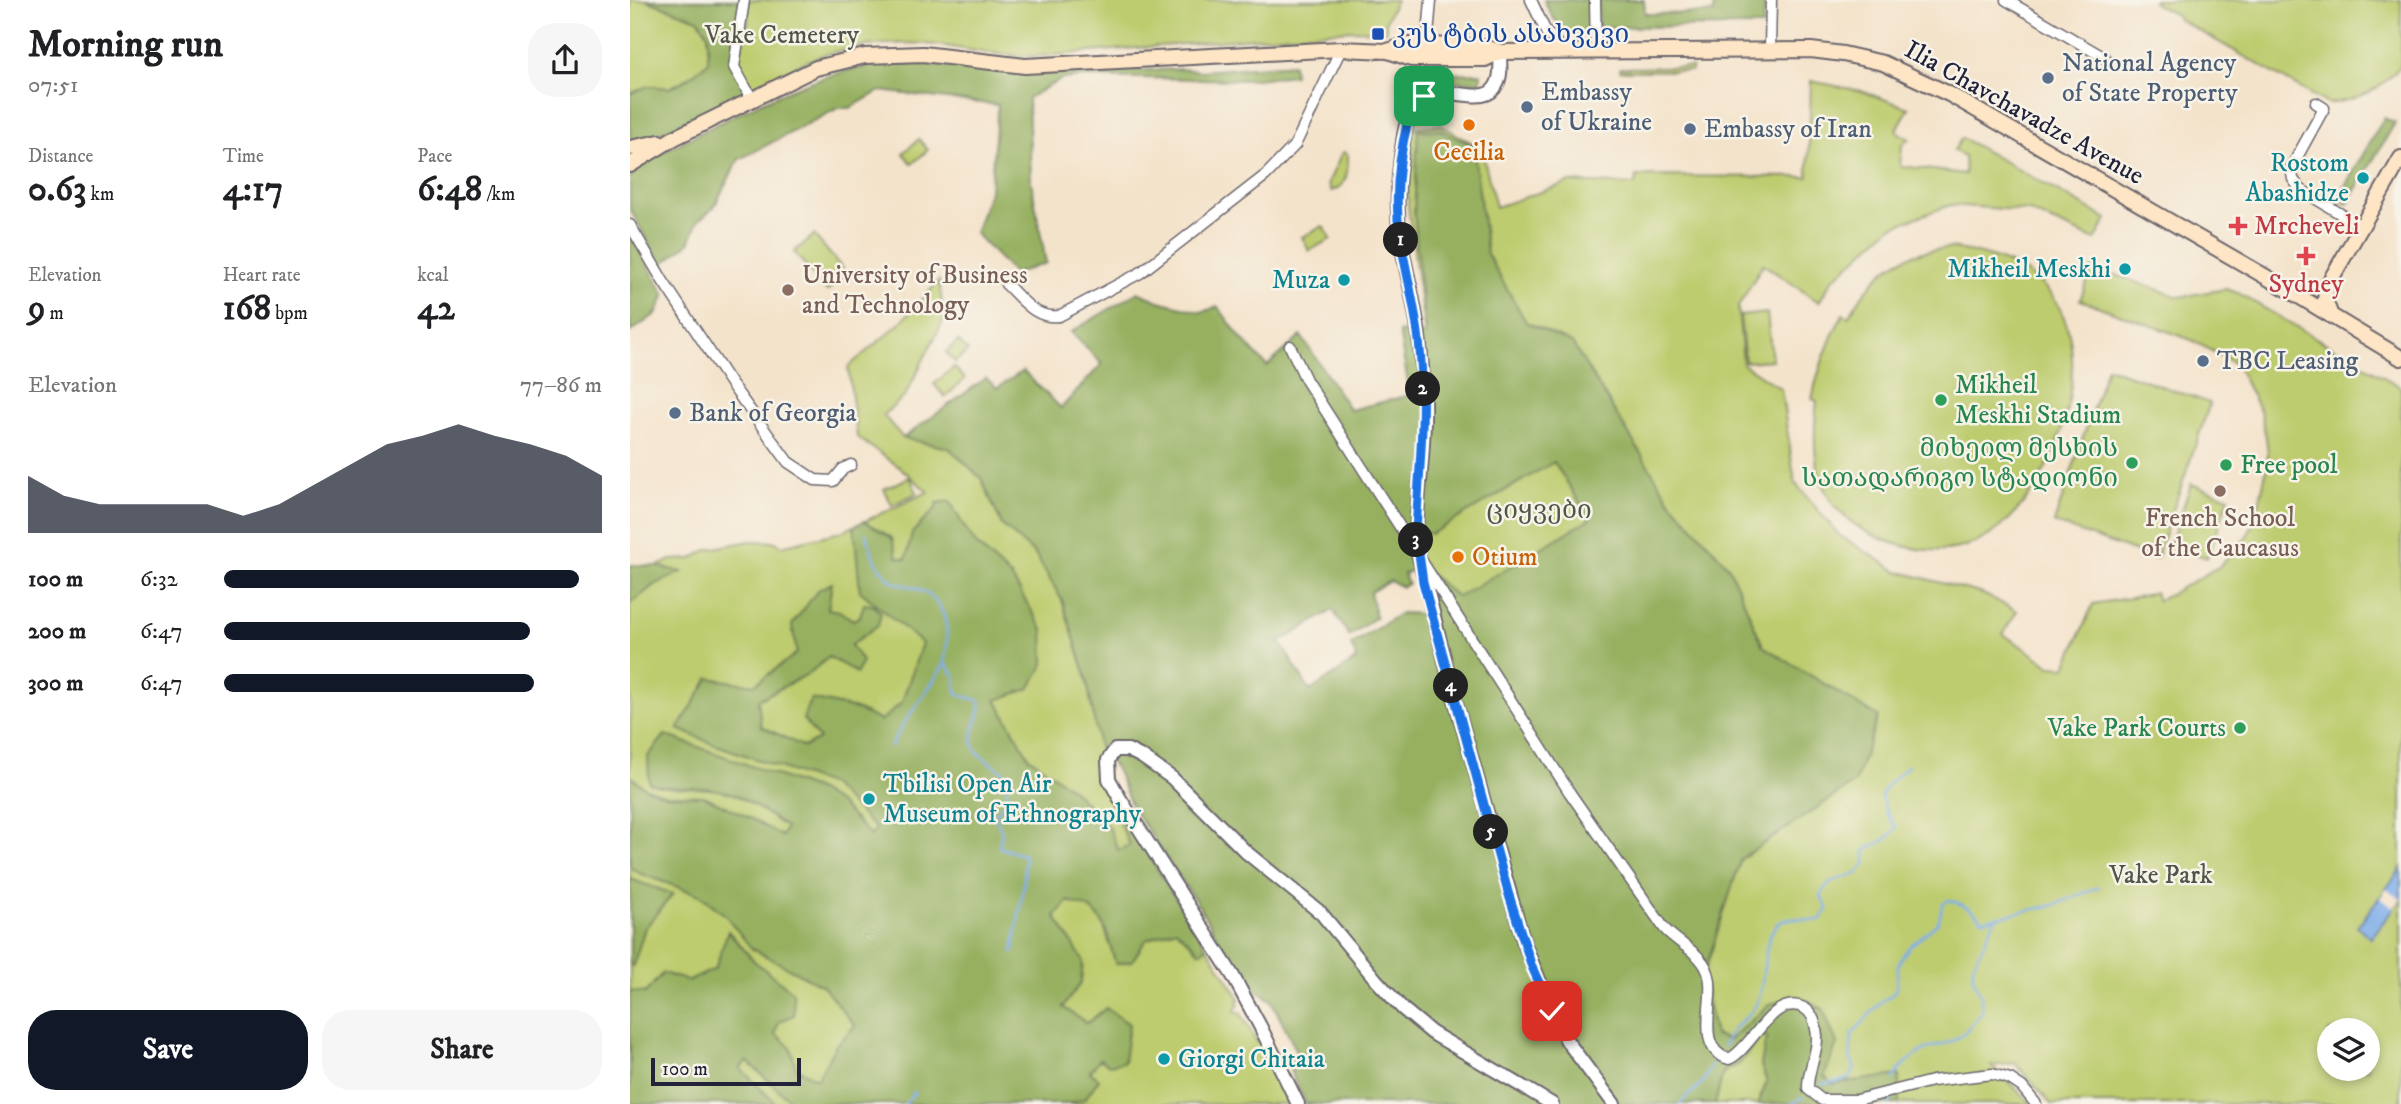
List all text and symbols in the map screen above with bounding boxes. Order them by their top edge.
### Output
place label: კუს ტბის ასახვევი [1392,18,1629,51]
park label: Vake Cemetery [704,19,860,52]
text: Morning run [28,21,223,69]
button: share [528,23,602,97]
marker: კუს ტბის ასახვევი [1370,26,1386,42]
street label: Ilia Chavchavadze Avenue [1898,33,2150,193]
place label: National Agency of State Property [2062,47,2238,110]
pin [1394,66,1454,126]
marker: National Agency of State Property [2040,70,2056,86]
text: 07:51 [28,71,78,100]
place label: Embassy of Ukraine [1541,76,1652,139]
icon: arrive [1405,77,1443,115]
marker: Embassy of Ukraine [1519,99,1535,115]
place label: Embassy of Iran [1704,113,1872,146]
marker: Cecilia [1461,117,1477,133]
marker: Embassy of Iran [1682,121,1698,137]
place label: Cecilia [1433,136,1505,169]
text: Distance [28,145,93,168]
text: Time [223,145,264,168]
text: Pace [417,145,452,168]
place label: Rostom Abashidze [2245,147,2349,210]
text: 0.63 [28,168,86,212]
text: 4:17 [223,168,283,212]
text: 6:48 [417,168,482,212]
marker: Rostom Abashidze [2355,170,2371,186]
text: km [86,183,114,206]
text: /km [482,183,515,206]
place label: Mrcheveli [2254,210,2360,243]
marker: Mrcheveli [2228,216,2248,236]
pin: 1 [1384,222,1418,258]
text: 1 [1397,228,1404,251]
marker: Sydney [2296,246,2316,266]
place label: Mikheil Meskhi [1947,253,2111,286]
place label: University of Business and Technology [802,259,1028,322]
marker: Mikheil Meskhi [2117,261,2133,277]
text: Elevation [28,264,102,287]
text: Heart rate [223,264,301,287]
text: kcal [417,264,449,287]
place label: Muza [1272,264,1330,297]
place label: Sydney [2268,268,2344,301]
marker: Muza [1336,272,1352,288]
marker: University of Business and Technology [780,282,796,298]
text: 9 [28,287,45,331]
text: 168 [223,287,271,331]
text: 42 [417,287,455,331]
text: m [45,302,64,325]
text: bpm [271,302,308,325]
place label: TBC Leasing [2217,345,2359,378]
marker: TBC Leasing [2195,353,2211,369]
place label: Mikheil Meskhi Stadium [1955,369,2121,432]
text: Elevation [28,371,117,400]
text: 77–86 m [520,371,602,400]
pin: 2 [1406,372,1440,406]
text: 2 [1418,377,1427,400]
marker: Mikheil Meskhi Stadium [1933,392,1949,408]
place label: Bank of Georgia [689,397,857,430]
marker: Bank of Georgia [667,405,683,421]
place label: მიხეილ მესხის სათადარიგო სტადიონი [1802,432,2118,495]
place label: Free pool [2240,449,2338,482]
marker: მიხეილ მესხის სათადარიგო სტადიონი [2124,455,2140,471]
marker: Free pool [2218,457,2234,473]
marker: French School of the Caucasus [2212,483,2228,499]
park label: ციყვები [1486,494,1592,527]
place label: French School of the Caucasus [2141,502,2299,565]
pin: 3 [1398,522,1434,558]
text: 3 [1412,528,1419,551]
place label: Otium [1472,541,1537,574]
marker: Otium [1450,549,1466,565]
text: 100 m [28,565,83,594]
text: 6:32 [140,565,178,594]
text: 200 m [28,617,86,646]
text: 6:47 [140,617,183,646]
pin: 4 [1434,668,1468,704]
text: 300 m [28,669,84,698]
text: 6:47 [140,669,183,698]
text: 4 [1445,674,1456,697]
place label: Vake Park Courts [2047,712,2226,745]
marker: Vake Park Courts [2232,720,2248,736]
place label: Tbilisi Open Air Museum of Ethnography [883,768,1142,831]
marker: Tbilisi Open Air Museum of Ethnography [861,791,877,807]
pin: 5 [1474,814,1508,850]
text: 5 [1486,820,1495,843]
park label: Vake Park [2108,859,2213,892]
pin [1522,981,1582,1041]
icon: check [1533,992,1571,1030]
button: Save [28,1010,308,1090]
button: Share [322,1010,602,1090]
map controls [2317,1018,2380,1081]
button: layers [2317,1018,2380,1081]
place label: Giorgi Chitaia [1178,1043,1325,1076]
marker: Giorgi Chitaia [1156,1051,1172,1067]
scale bar [651,1055,802,1087]
text: 100 m [662,1058,708,1081]

